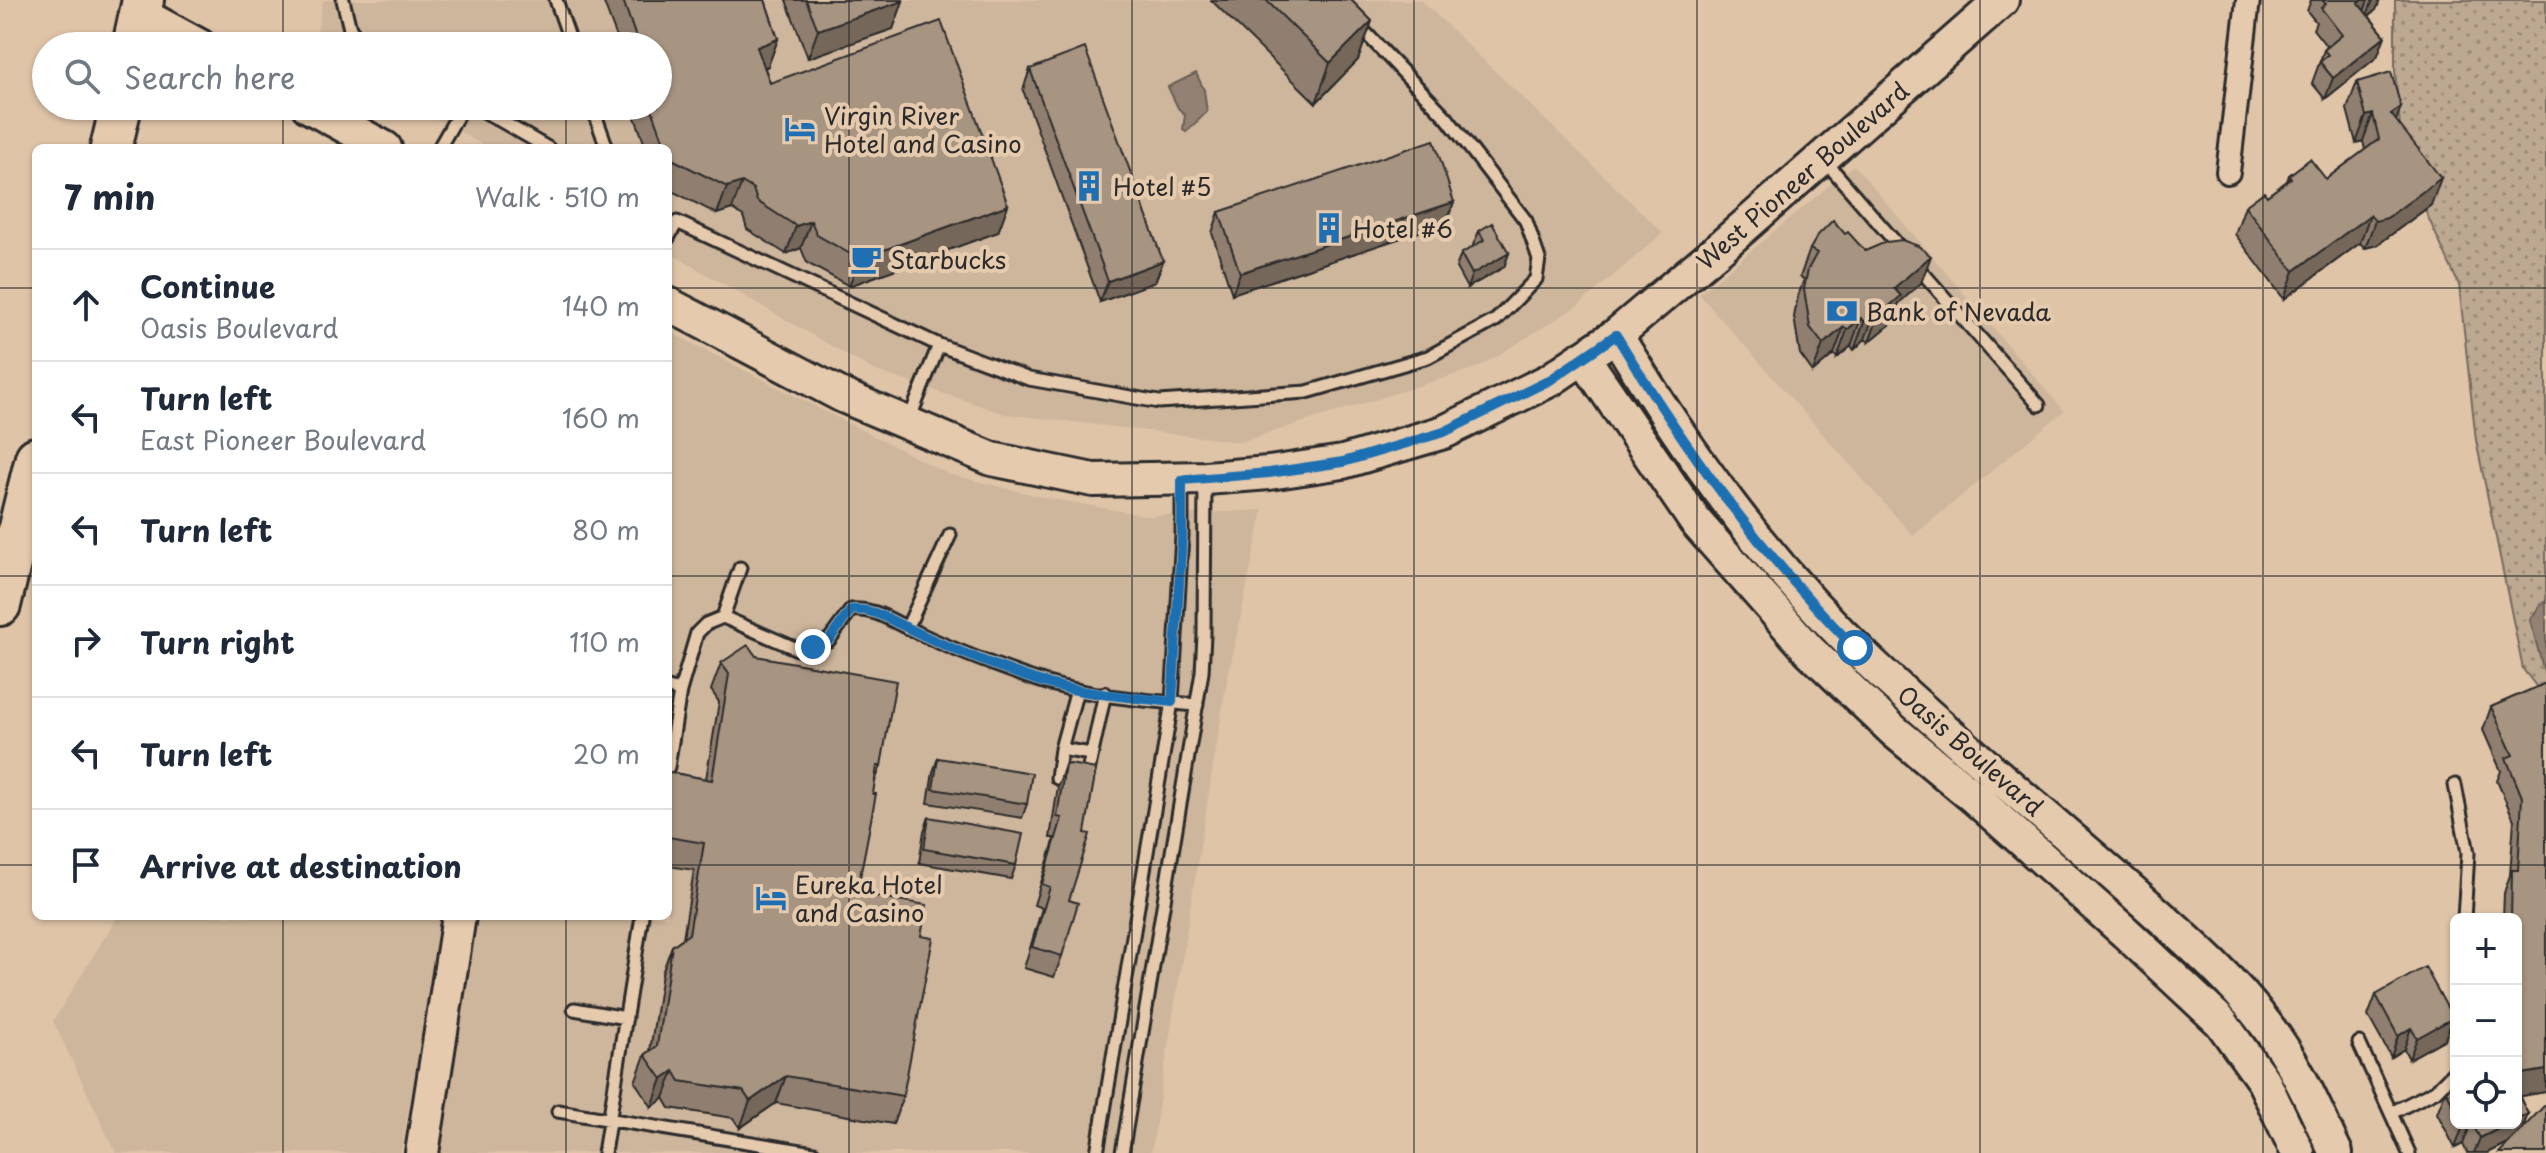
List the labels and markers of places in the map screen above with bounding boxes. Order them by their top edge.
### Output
place label: Virgin River Hotel and Casino [824,97,1022,161]
hotel icon: Virgin River Hotel and Casino [783,112,817,146]
place label: Hotel #5 [1113,168,1211,204]
building icon: Hotel #5 [1072,169,1106,203]
place label: Hotel #6 [1353,210,1453,246]
building icon: Hotel #6 [1312,211,1346,245]
place label: Starbucks [890,241,1006,277]
cafe icon: Starbucks [849,242,883,276]
place label: Bank of Nevada [1866,293,2051,329]
bank icon: Bank of Nevada [1825,294,1859,328]
place label: Eureka Hotel and Casino [795,866,943,930]
hotel icon: Eureka Hotel and Casino [754,881,788,915]

